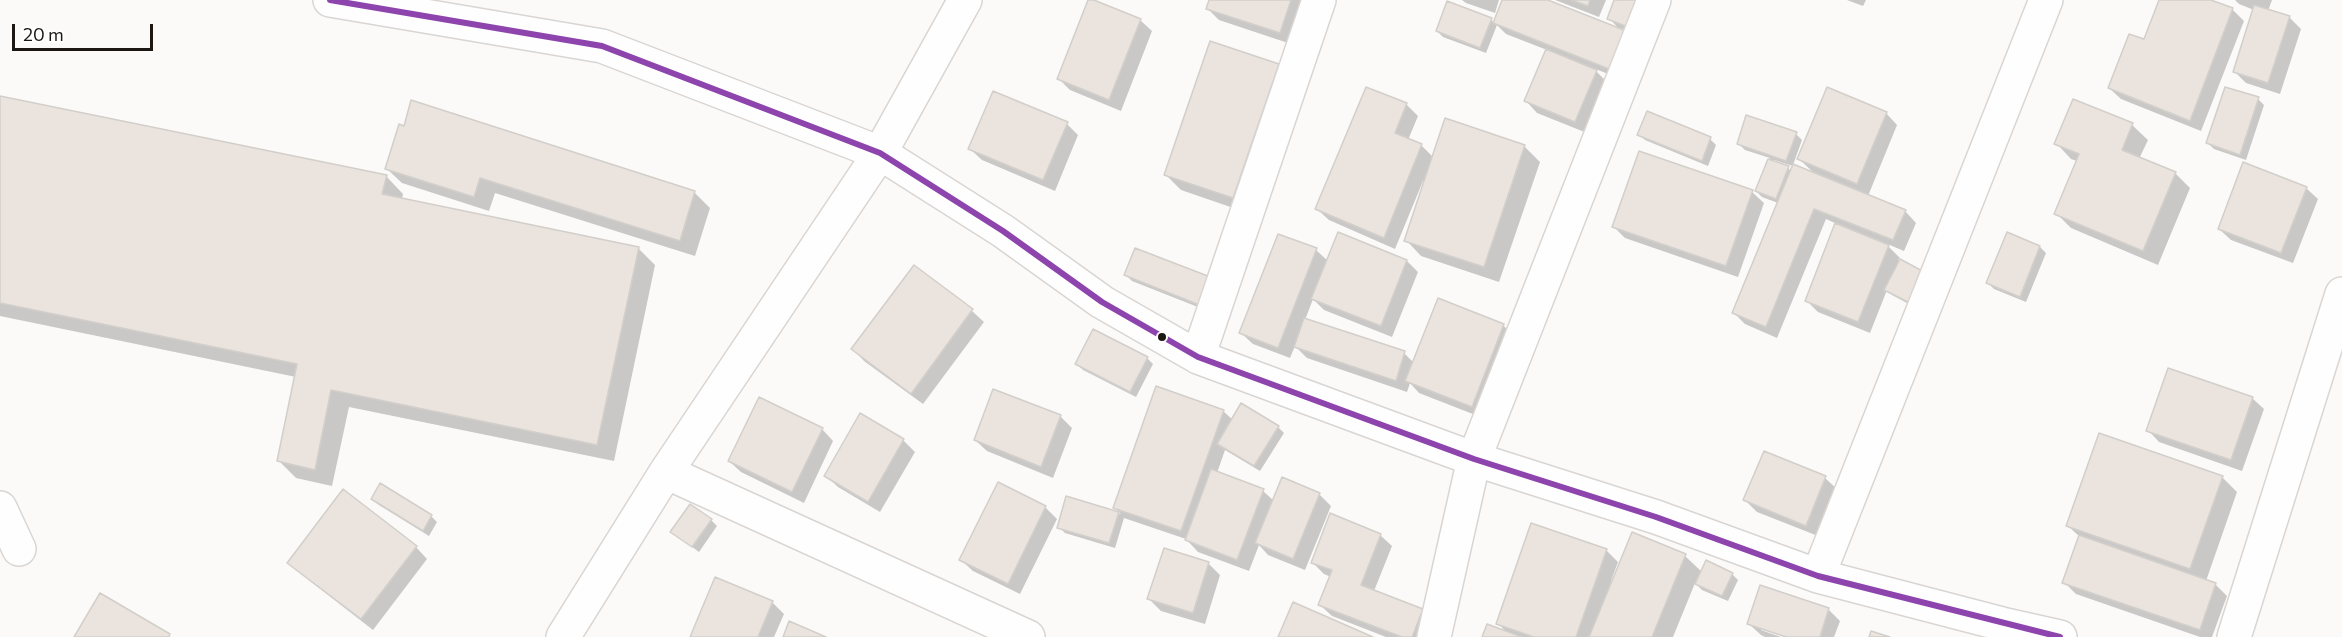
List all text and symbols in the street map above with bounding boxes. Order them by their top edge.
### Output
scale bar [15,12,156,50]
text: 20 m [23,23,64,45]
unlabelled marker [1156,331,1168,343]

